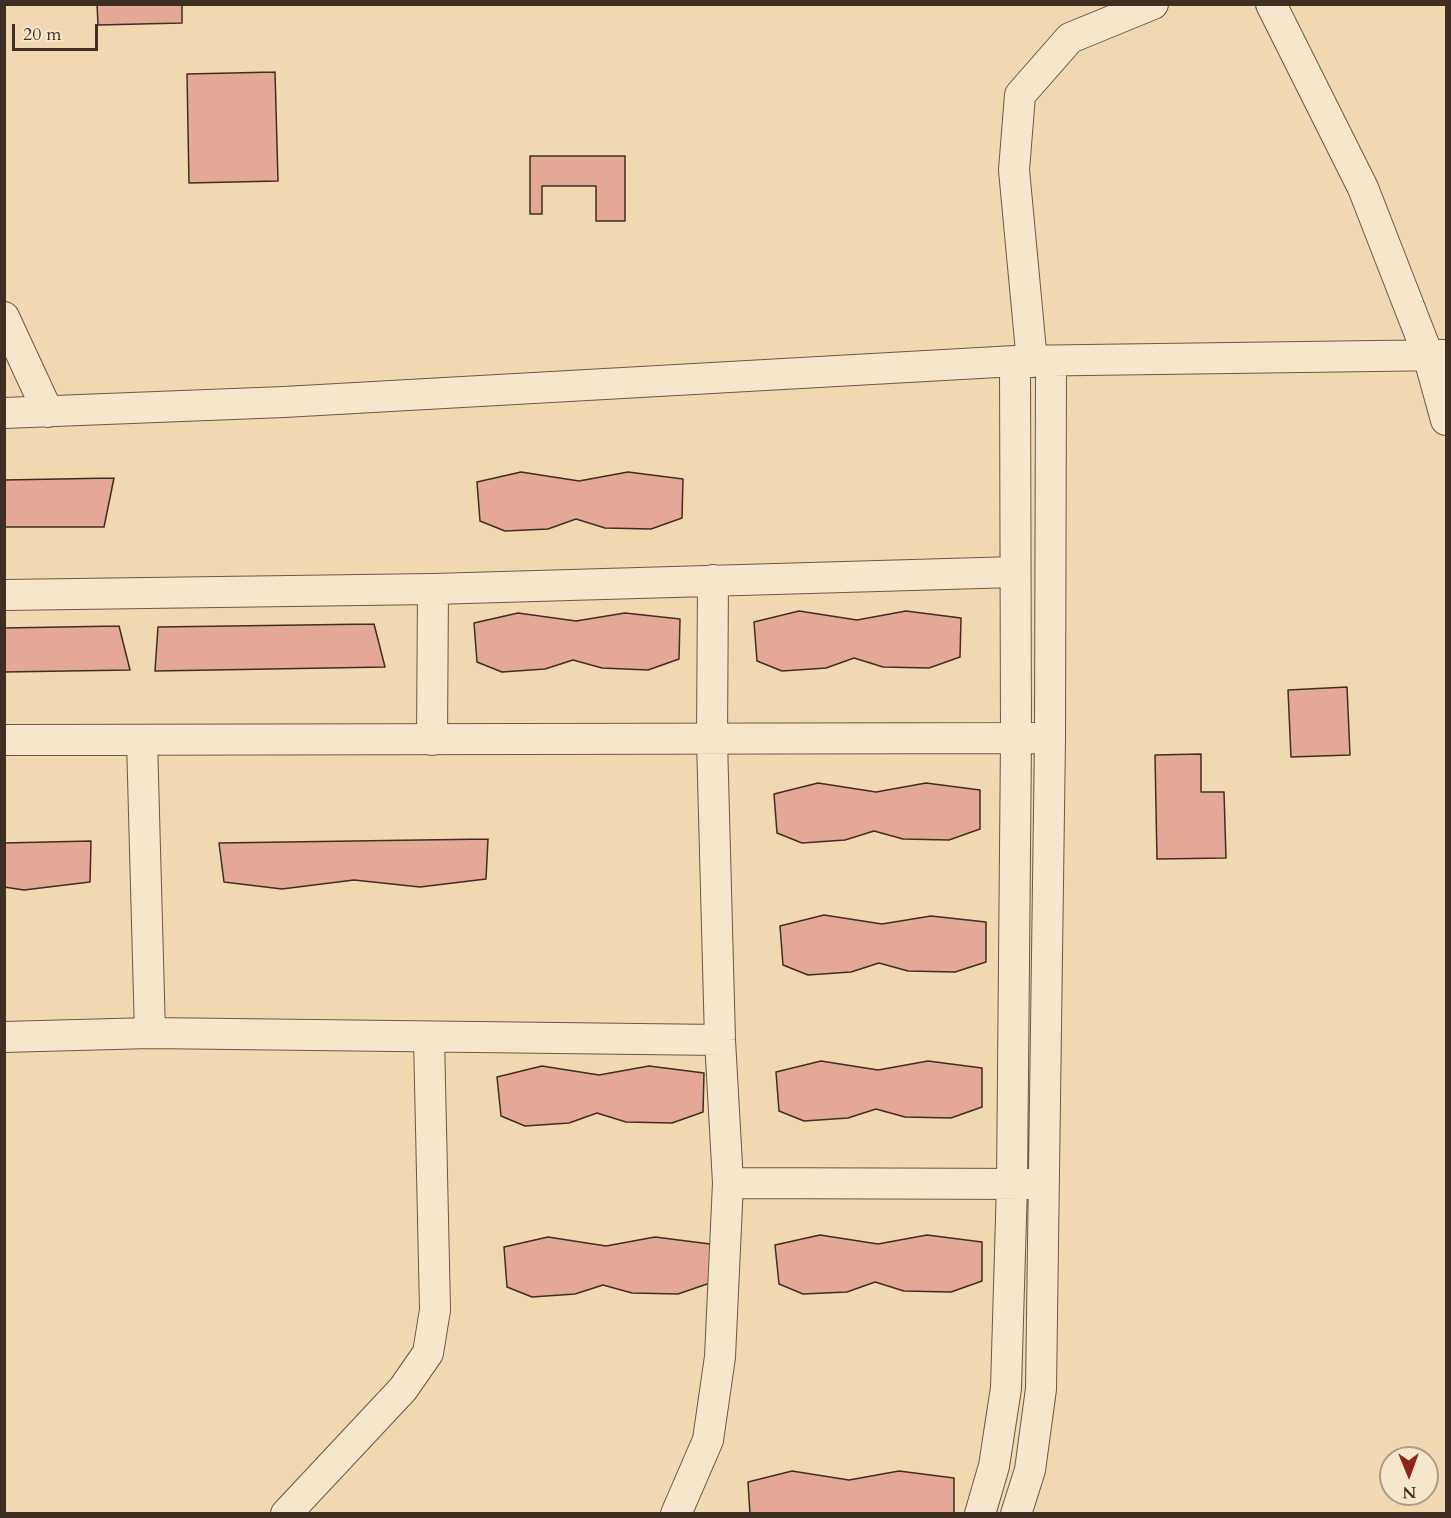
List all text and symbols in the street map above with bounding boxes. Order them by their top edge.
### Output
scale bar [15,12,100,50]
text: 20 m [23,22,62,47]
north arrow [1379,1446,1439,1506]
text: N [1402,1481,1416,1503]

